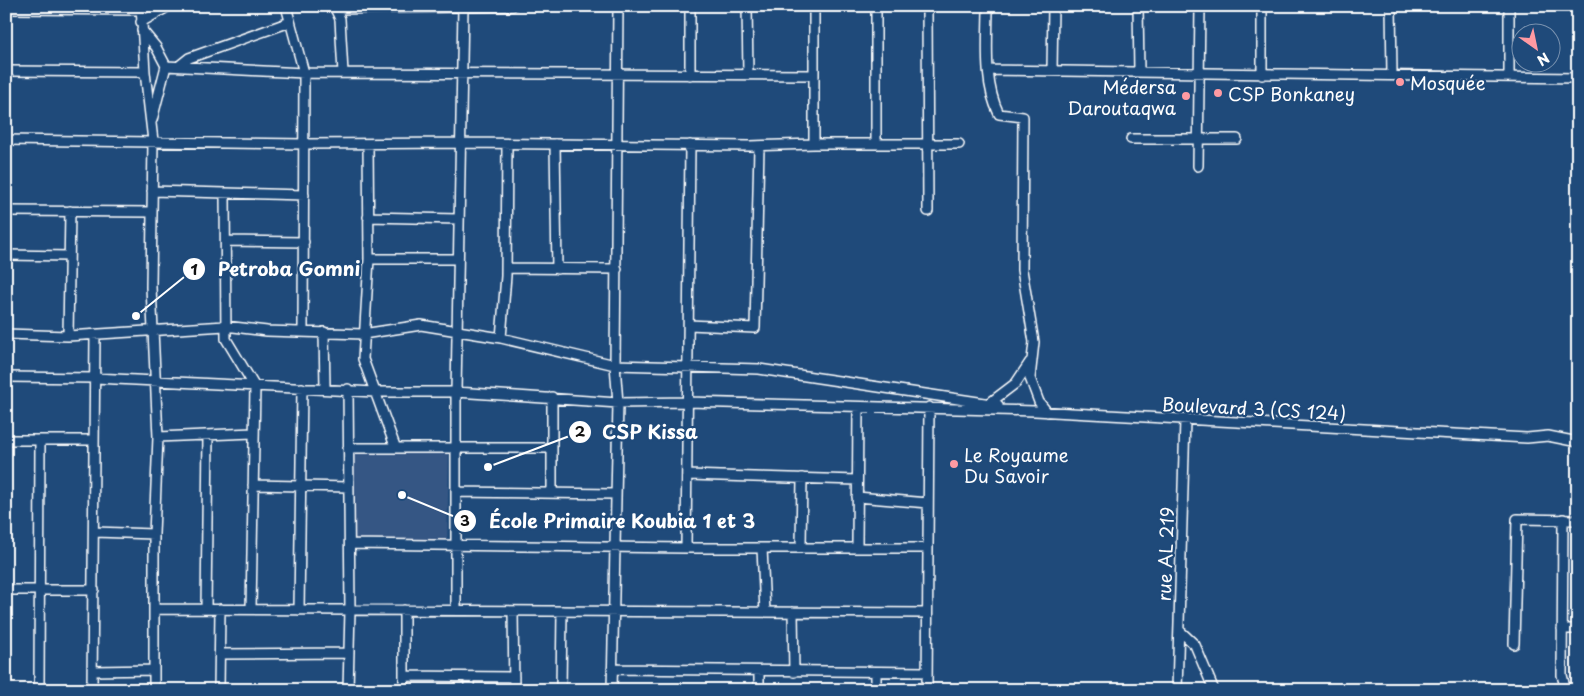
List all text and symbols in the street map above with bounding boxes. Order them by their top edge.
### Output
north arrow [1512,22,1562,72]
text: N [1533,47,1554,71]
place label: Mosquée [1410,69,1486,96]
place label: Médersa Daroutaqwa [1067,73,1177,121]
marker: Mosquée [1394,76,1406,88]
place label: CSP Bonkaney [1228,80,1355,107]
marker: CSP Bonkaney [1212,87,1224,99]
marker: Médersa Daroutaqwa [1180,90,1192,102]
callout: Petroba Gomni [182,252,370,286]
text: Petroba Gomni [218,254,360,282]
text: 1 [190,257,198,280]
street label: Boulevard 3 (CS 124) [1161,390,1347,426]
callout: CSP Kissa [567,415,707,449]
text: CSP Kissa [602,417,698,445]
text: 2 [575,419,586,442]
place label: Le Royaume Du Savoir [964,441,1069,489]
marker: Le Royaume Du Savoir [948,458,960,470]
callout: École Primaire Koubia 1 et 3 [452,504,767,538]
text: École Primaire Koubia 1 et 3 [489,506,755,534]
street label: rue AL 219 [1150,506,1180,602]
text: 3 [460,508,470,531]

